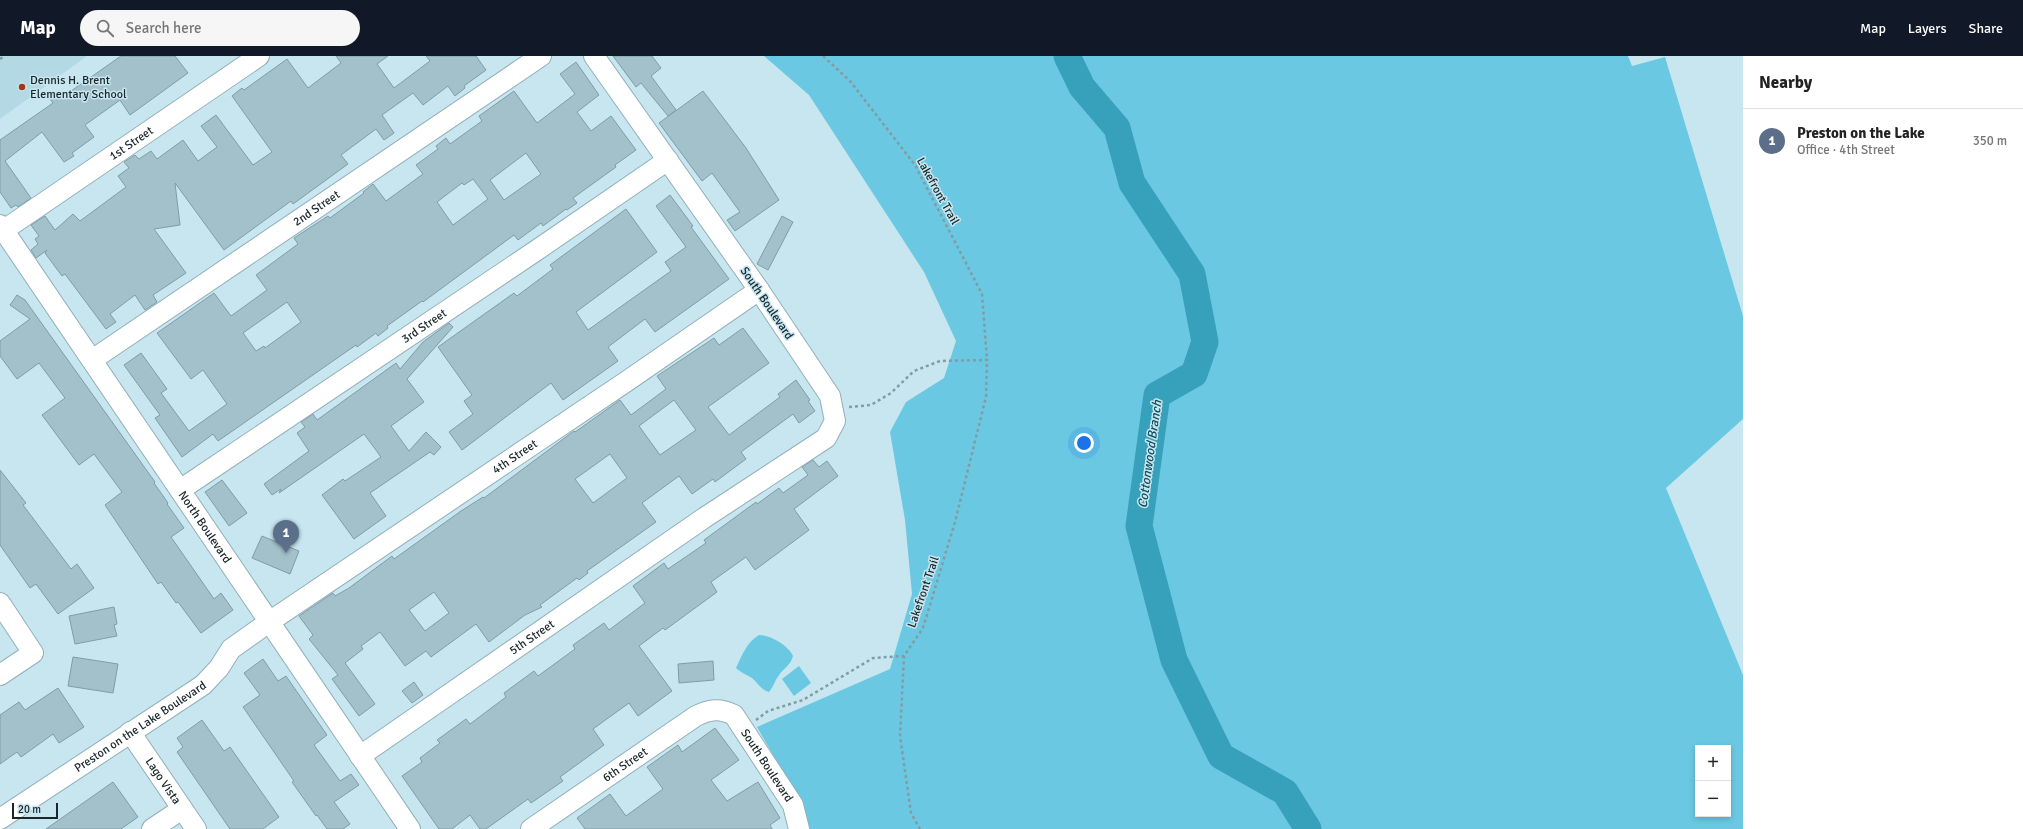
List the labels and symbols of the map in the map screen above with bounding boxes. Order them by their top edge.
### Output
place label: Dennis H. Brent Elementary School [30,73,127,102]
marker: Dennis H. Brent Elementary School [17,82,27,92]
street label: 1st Street [107,123,156,164]
street label: Lakefront Trail [913,155,962,228]
street label: 2nd Street [290,187,343,230]
street label: South Boulevard [737,264,796,342]
street label: 3rd Street [399,306,450,347]
water label: Cottonwood Branch [1134,398,1166,509]
your location [1074,433,1094,453]
street label: 4th Street [490,436,541,477]
street label: North Boulevard [175,488,234,566]
pin: 1 [273,520,299,553]
street label: Lakefront Trail [904,554,943,630]
street label: 5th Street [507,617,557,658]
street label: Preston on the Lake Boulevard [72,678,209,776]
street label: South Boulevard [737,726,796,805]
street label: 6th Street [600,744,651,786]
street label: Lago Vista [142,755,184,807]
scale bar [12,801,58,820]

